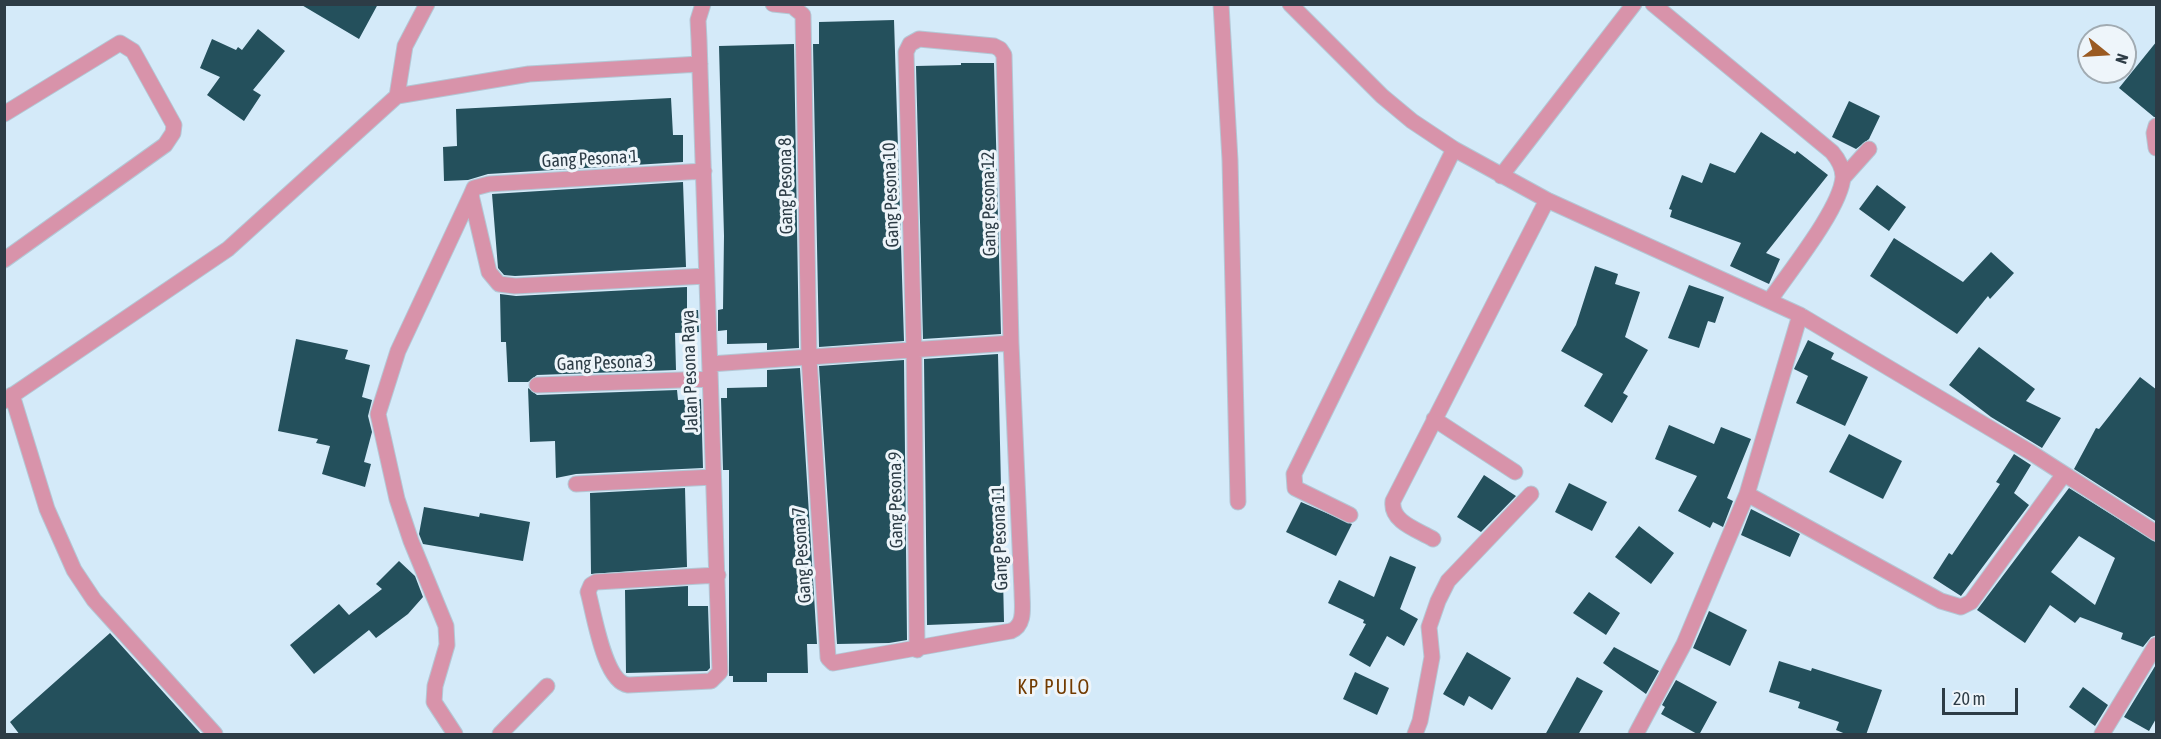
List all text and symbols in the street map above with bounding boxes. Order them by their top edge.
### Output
north arrow [2077,24,2137,84]
text: N [2112,52,2132,66]
street label: Gang Pesona 8 [774,138,798,234]
street label: Gang Pesona 10 [878,142,904,248]
street label: Gang Pesona 1 [541,146,639,172]
street label: Gang Pesona 12 [977,151,1001,257]
street label: Jalan Pesona Raya [677,309,703,433]
street label: Gang Pesona 3 [556,351,654,375]
street label: Gang Pesona 9 [884,452,908,548]
street label: Gang Pesona 11 [987,485,1013,591]
street label: Gang Pesona 7 [788,506,816,604]
district label: KP PULO [1017,676,1091,700]
scale bar [1945,676,2022,714]
text: 20 m [1953,688,1985,709]

